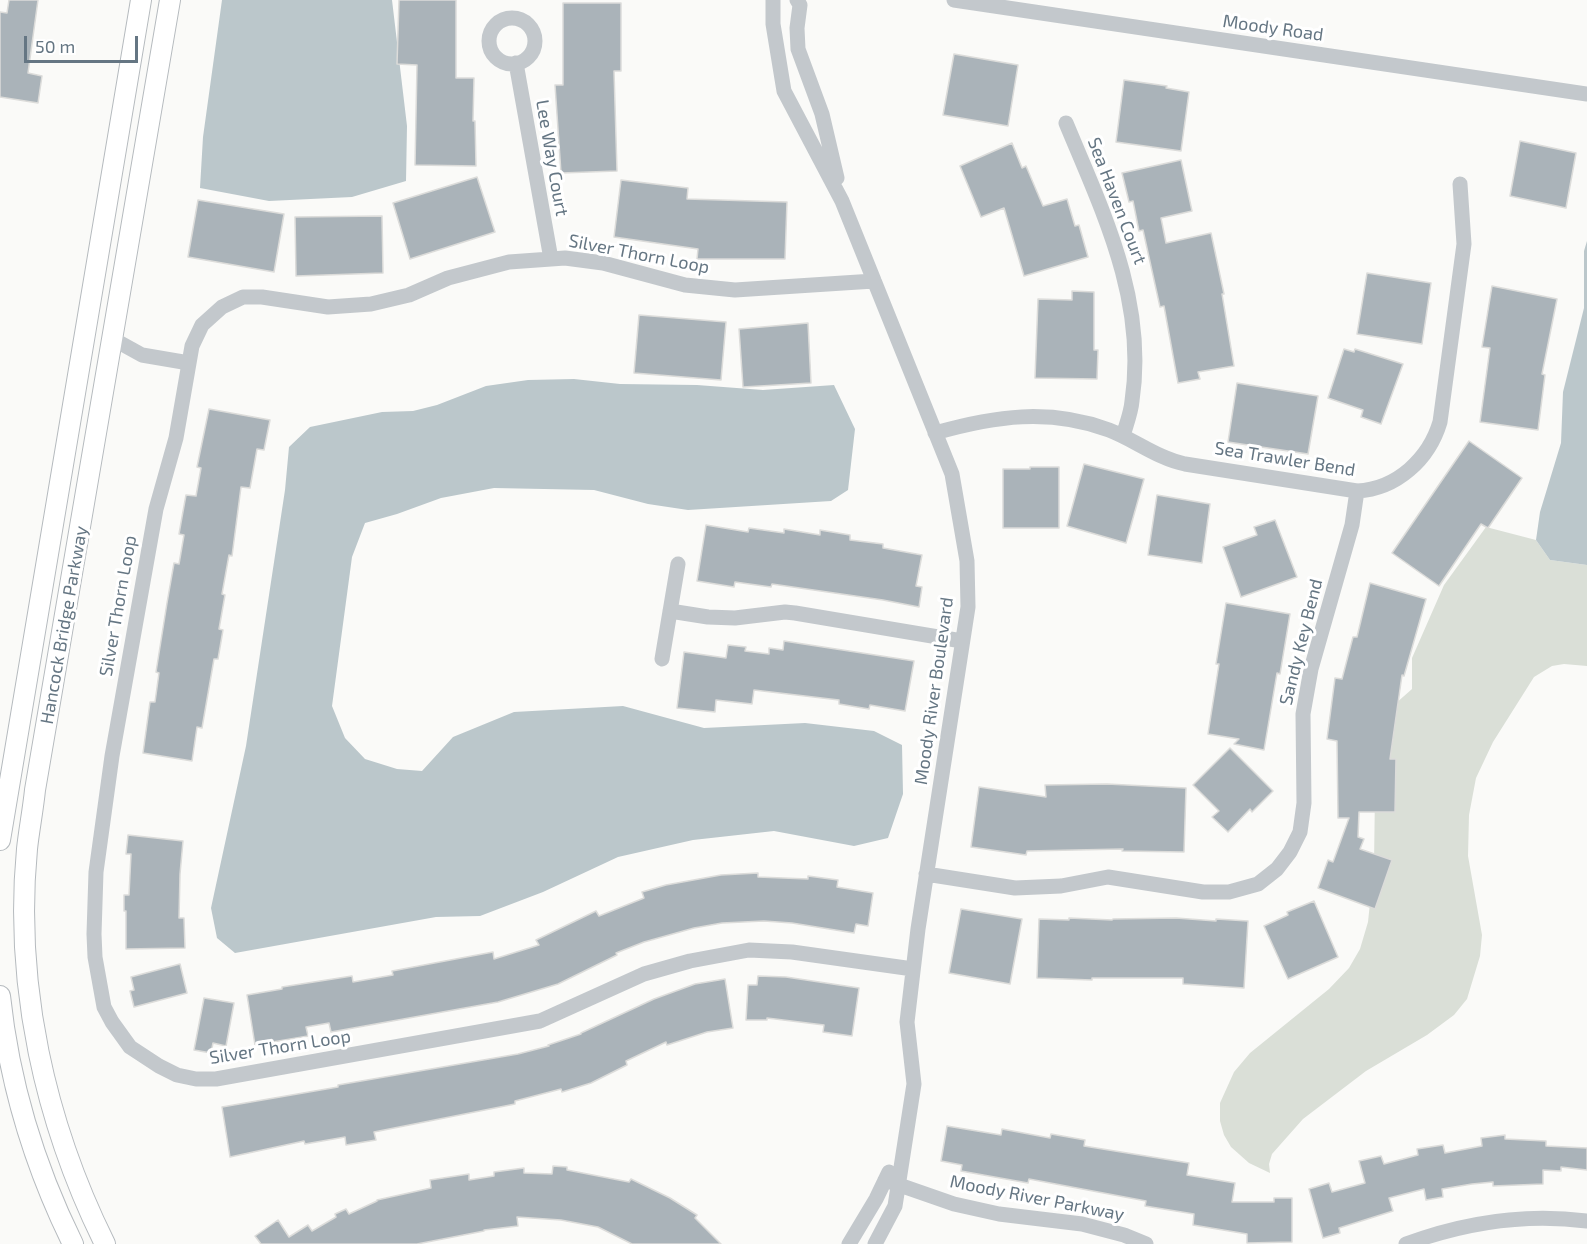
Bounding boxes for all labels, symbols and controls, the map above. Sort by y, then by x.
street label: Moody Road [1221,10,1325,46]
scale bar [27,24,141,62]
text: 50 m [35,35,75,57]
street label: Lee Way Court [531,98,573,218]
street label: Sea Haven Court [1083,135,1151,267]
street label: Silver Thorn Loop [567,230,711,278]
street label: Sea Trawler Bend [1213,437,1357,481]
street label: Hancock Bridge Parkway [36,524,92,726]
street label: Silver Thorn Loop [95,534,141,678]
street label: Sandy Key Bend [1275,577,1327,707]
street label: Moody River Boulevard [910,596,958,786]
street label: Silver Thorn Loop [208,1025,352,1069]
street label: Moody River Parkway [948,1171,1126,1225]

